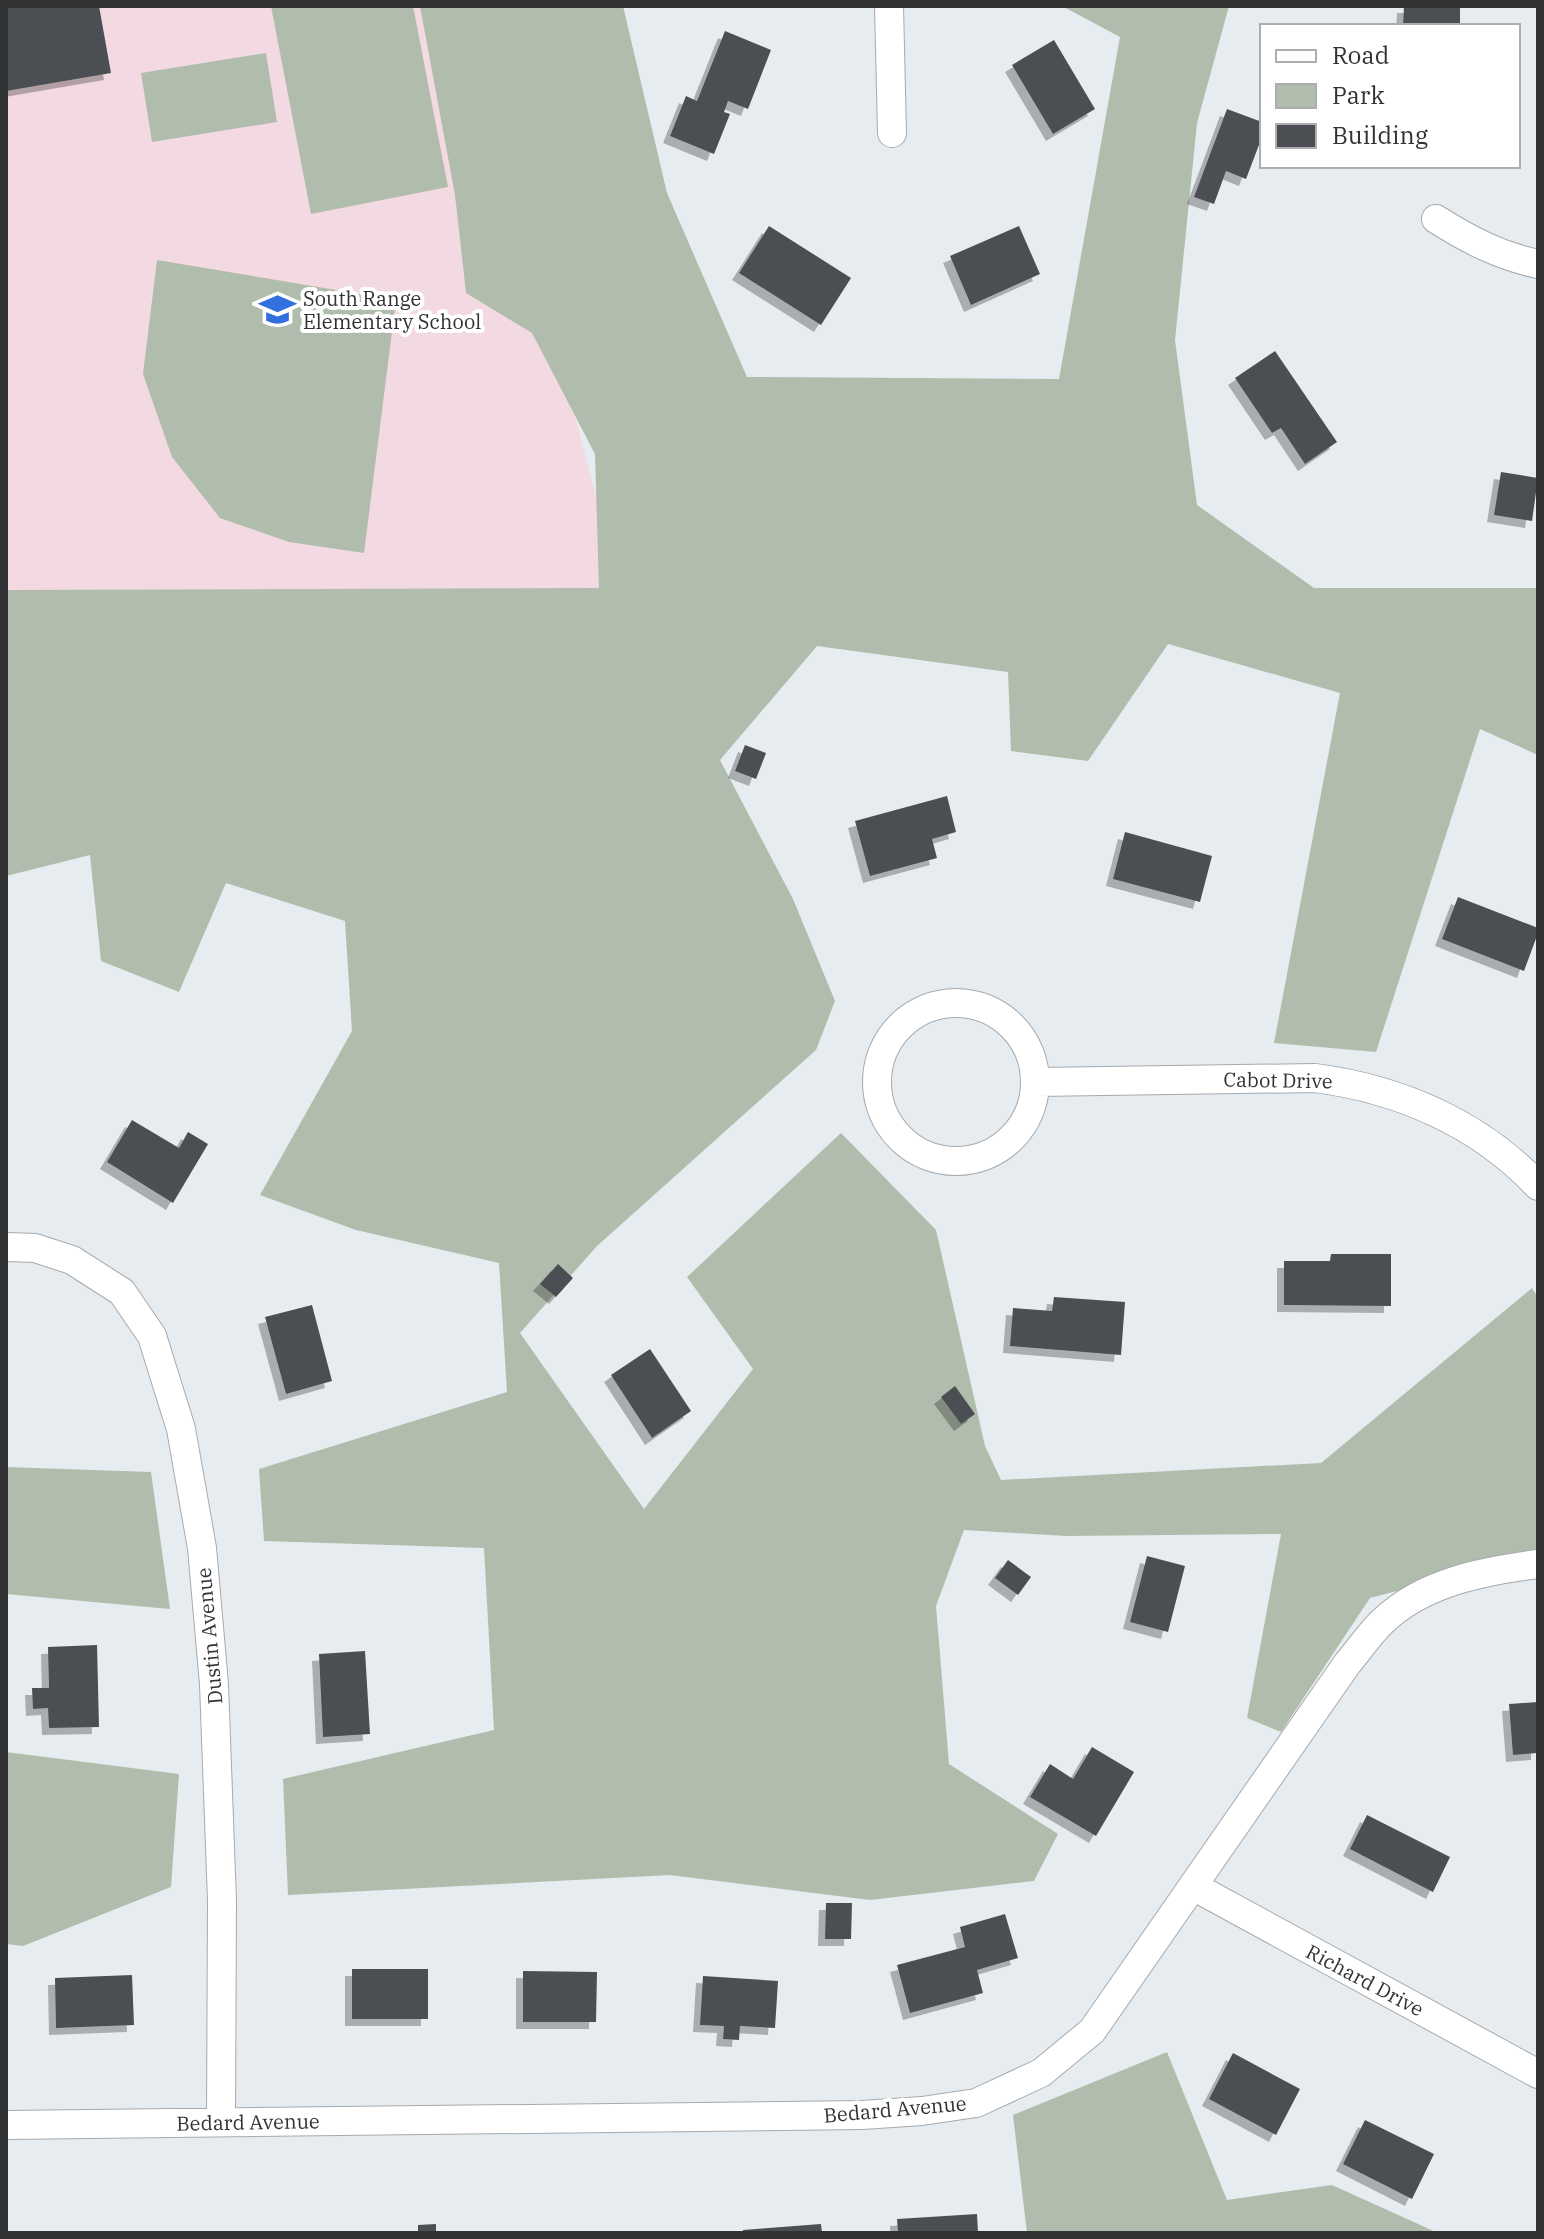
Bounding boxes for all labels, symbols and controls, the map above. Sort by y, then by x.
legend [1260,24,1520,168]
text: Road [1332,39,1389,71]
text: Park [1332,79,1384,111]
text: Building [1332,119,1428,151]
place label: South Range Elementary School [303,285,481,335]
school or university icon: South Range Elementary School [258,291,296,329]
street label: Cabot Drive [1223,1066,1333,1094]
street label: Dustin Avenue [190,1566,228,1706]
street label: Richard Drive [1301,1938,1429,2022]
street label: Bedard Avenue [822,2089,968,2129]
street label: Bedard Avenue [176,2107,320,2137]

